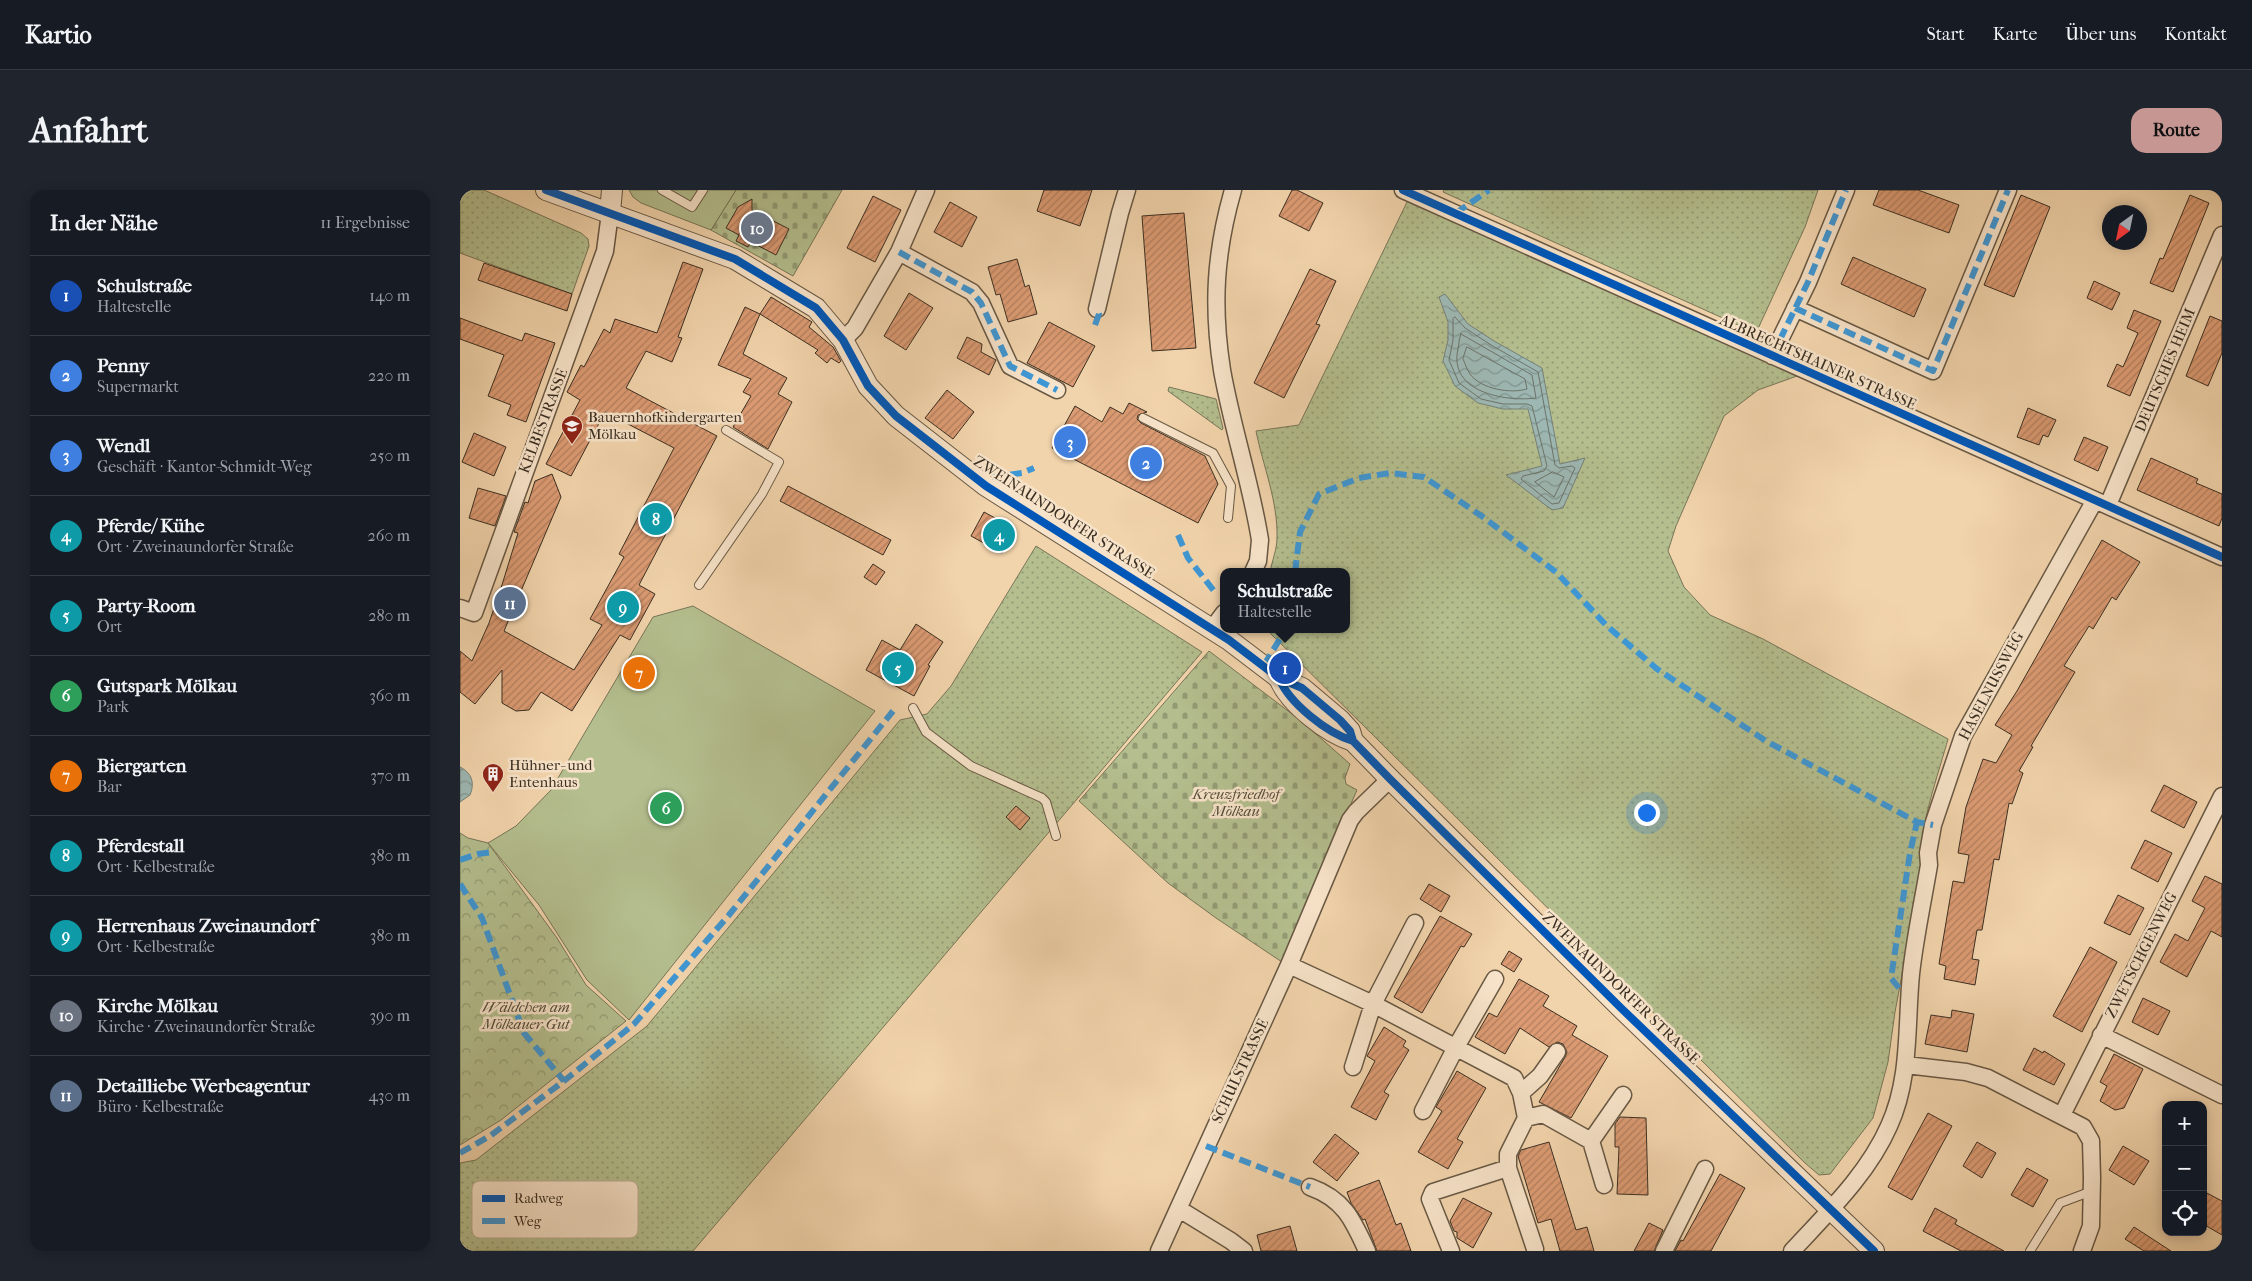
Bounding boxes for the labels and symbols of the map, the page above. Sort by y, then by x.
north arrow [2102,205,2147,250]
pin: 10 [741,209,773,247]
street label: DEUTSCHES HEIM [2131,305,2199,434]
street label: ALBRECHTSHAINER STRASSE [1716,310,1919,414]
street label: KELBESTRASSE [515,366,571,476]
place label: Bauernhofkindergarten Mölkau [588,408,742,443]
school or university icon: Bauernhofkindergarten Mölkau [560,414,584,445]
pin: 3 [1054,423,1086,461]
pin: 2 [1130,444,1162,482]
street label: ZWEINAUNDORFER STRASSE [970,452,1158,582]
pin: 8 [640,500,672,538]
pin: 4 [983,516,1015,554]
pin: 11 [494,584,526,622]
pin: 9 [607,588,639,626]
street label: HASELNUSSWEG [1955,628,2027,743]
pin: 5 [882,649,914,687]
pin: 1 [1269,649,1301,687]
pin: 7 [623,654,655,692]
place label: Hühner- und Entenhaus [509,756,593,791]
building icon: Hühner- und Entenhaus [481,762,505,793]
park label: Kreuzfriedhof Mölkau [1192,785,1283,820]
pin: 6 [650,789,682,827]
your location [1634,800,1660,826]
street label: ZWETSCHGENWEG [2101,889,2181,1021]
street label: ZWEINAUNDORFER STRASSE [1539,908,1703,1068]
park label: Wäldchen am Mölkauer Gut [481,998,571,1033]
street label: SCHULSTRASSE [1208,1016,1272,1126]
legend [472,1181,638,1238]
text: Radweg [514,1190,563,1207]
text: Weg [513,1213,542,1230]

